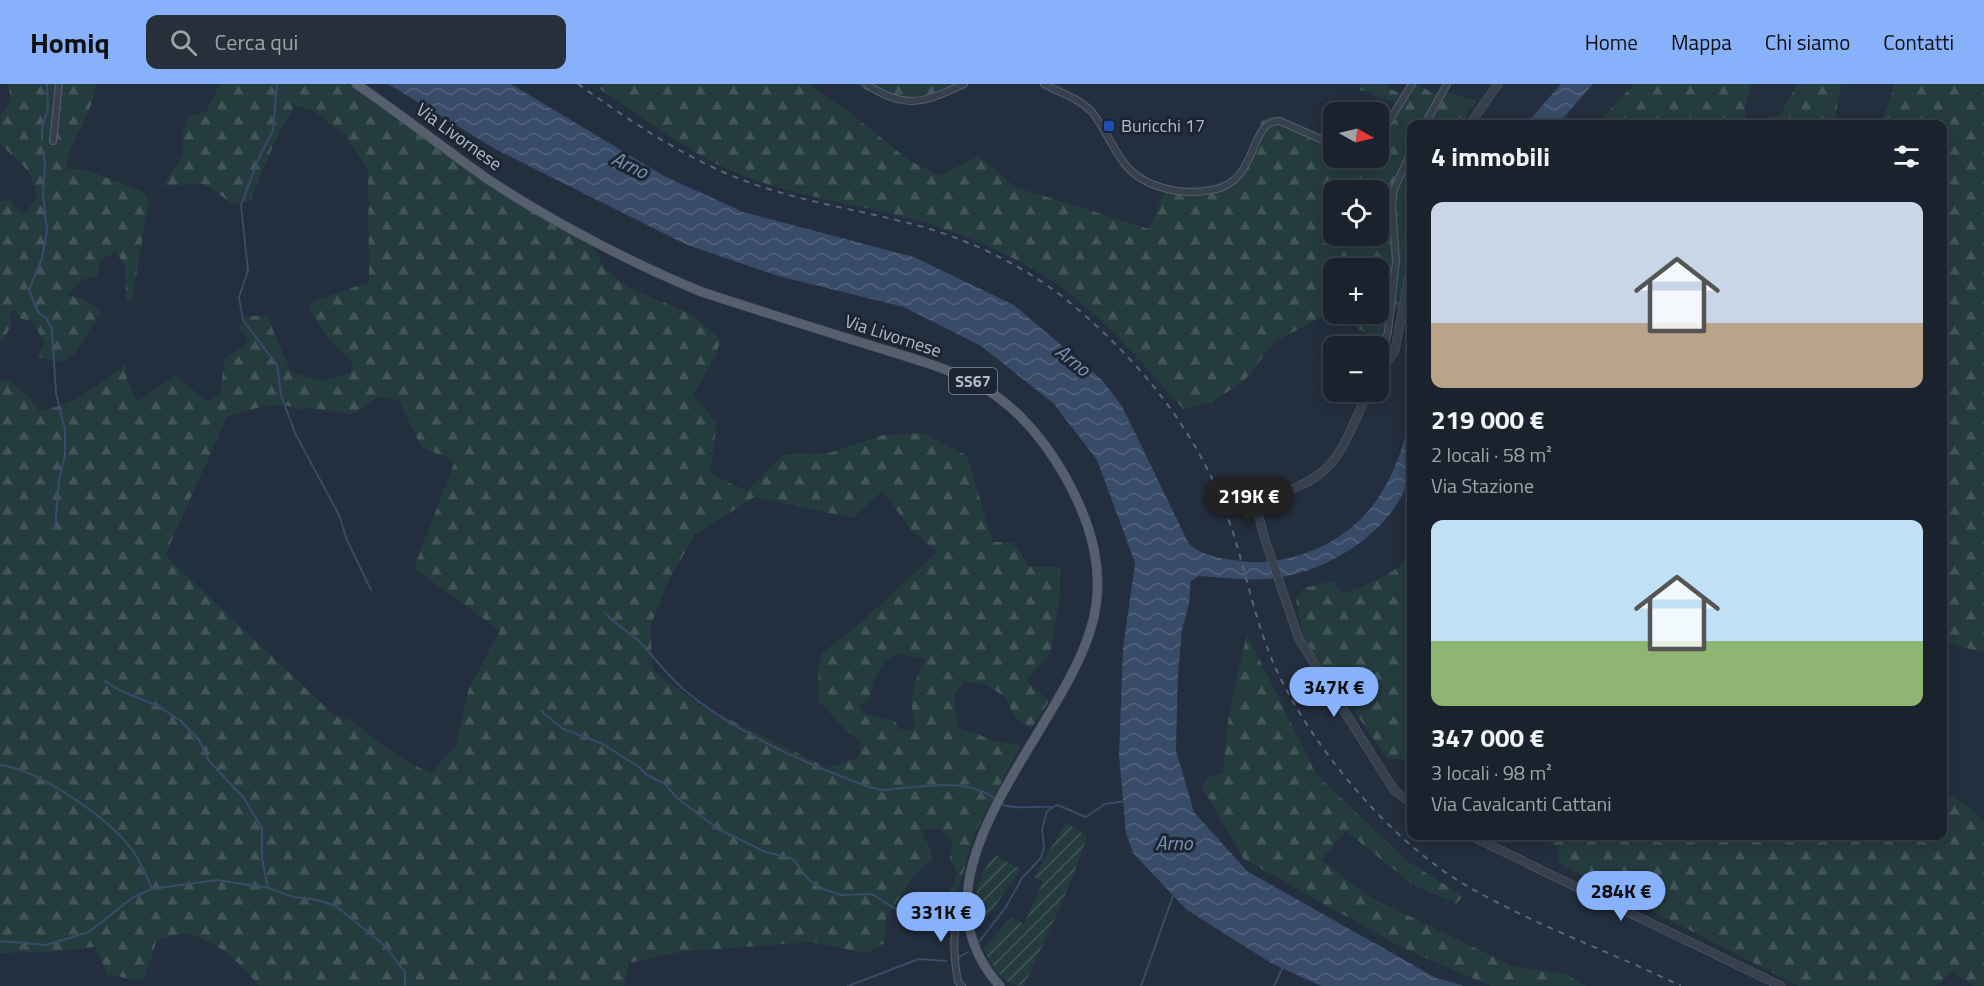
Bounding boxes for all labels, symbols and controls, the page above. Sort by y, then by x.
search box [146,15,566,69]
text: Homiq [30,21,110,64]
text: Cerca qui [215,25,298,59]
icon: search [167,26,200,59]
text: Home [1585,26,1638,58]
text: Mappa [1671,26,1732,58]
text: Chi siamo [1765,26,1850,58]
text: Contatti [1883,26,1954,58]
street label: Via Livornese [411,96,508,177]
north arrow [1323,102,1389,168]
map controls [1323,102,1389,402]
place label: Buricchi 17 [1121,112,1205,139]
marker: Buricchi 17 [1102,119,1116,133]
text: 4 immobili [1431,137,1550,176]
icon: filters [1890,140,1923,173]
water label: Arno [607,142,655,187]
button: locate [1323,180,1389,246]
icon: home [1623,241,1731,349]
button: + [1323,258,1389,324]
street label: Via Livornese [841,307,945,364]
water label: Arno [1049,336,1098,384]
button: − [1323,336,1389,402]
road number: SS67 [949,368,997,394]
text: 219 000 € [1431,400,1544,439]
text: 2 locali · 58 m² [1431,439,1552,470]
text: Via Stazione [1431,470,1534,501]
pin: 219K € [1200,476,1298,527]
text: 219K € [1218,480,1280,511]
icon: home [1623,559,1731,667]
pin: 347K € [1285,667,1383,718]
text: 347K € [1303,671,1365,702]
text: 347 000 € [1431,718,1544,757]
text: 3 locali · 98 m² [1431,757,1552,788]
text: Via Cavalcanti Cattani [1431,788,1612,819]
water label: Arno [1155,827,1194,858]
pin: 284K € [1572,871,1670,922]
text: 284K € [1590,875,1652,906]
pin: 331K € [892,892,990,943]
text: 331K € [910,896,972,927]

